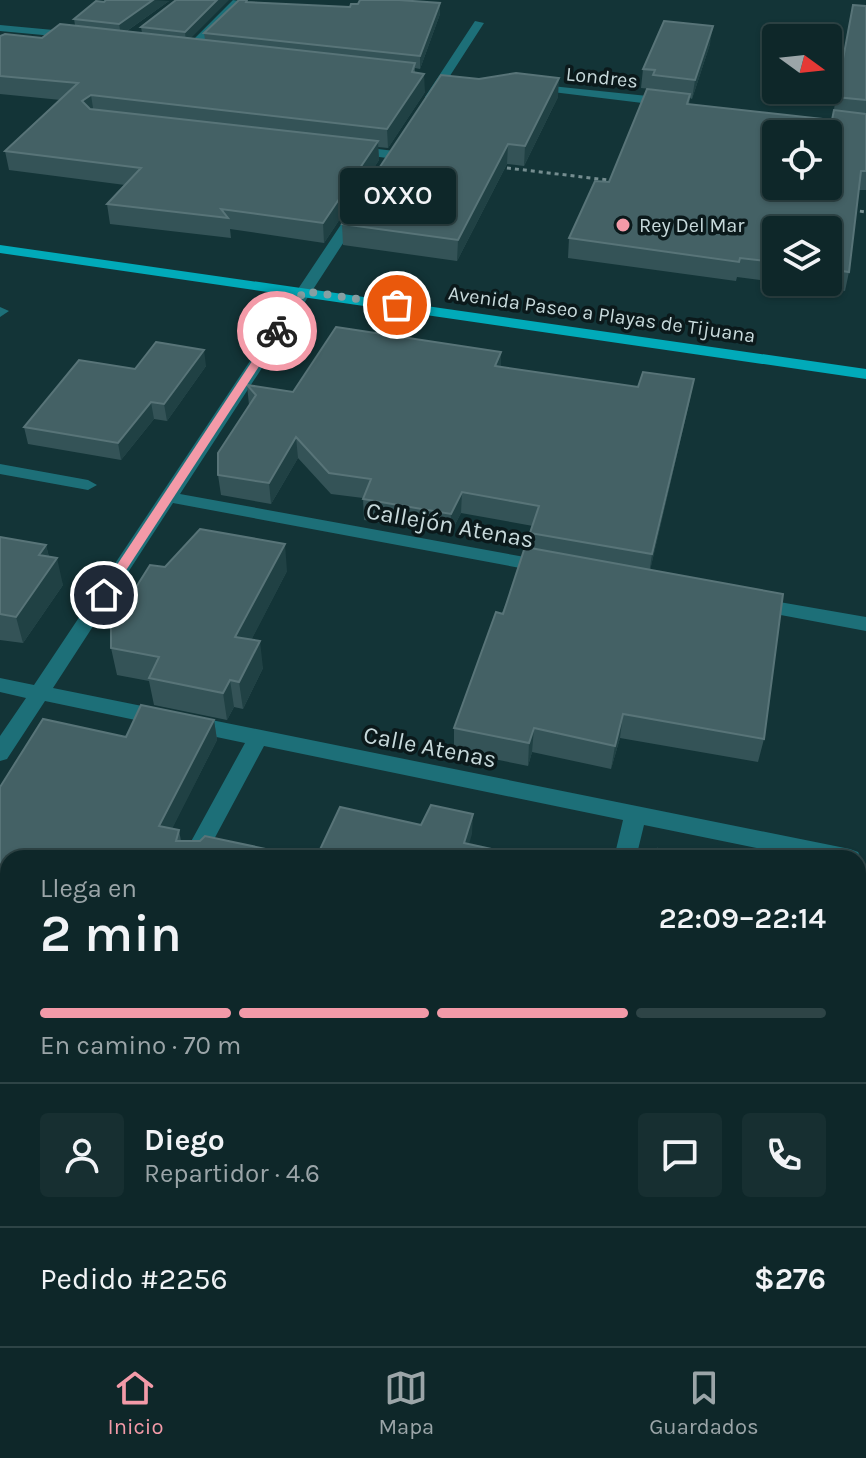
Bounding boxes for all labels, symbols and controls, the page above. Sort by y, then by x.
north arrow [762,24,842,104]
map controls [762,24,842,296]
street label: Londres [565,62,639,93]
button: locate [762,120,842,200]
callout: OXXO [339,169,455,225]
text: OXXO [364,180,432,211]
place label: Rey Del Mar [639,214,745,237]
marker: Rey Del Mar [614,216,632,234]
button: layers [762,216,842,296]
pin [363,271,431,339]
street label: Avenida Paseo a Playas de Tijuana [447,282,757,347]
icon: bag [375,283,419,327]
courier [237,291,317,371]
icon: bike [255,309,299,353]
street label: Callejón Atenas [364,496,536,554]
pin [70,561,138,629]
icon: home [82,573,126,617]
street label: Calle Atenas [361,720,499,774]
text: Llega en [40,873,137,904]
text: 22:09–22:14 [659,900,826,936]
text: 2 min [40,903,182,964]
text: En camino · 70 m [40,1030,241,1061]
button: person [40,1113,124,1197]
button: chat [638,1113,722,1197]
button: phone [742,1113,826,1197]
text: Diego [144,1122,225,1158]
text: Repartidor · 4.6 [144,1158,320,1189]
text: Pedido #2256 [40,1261,228,1297]
text: $276 [754,1261,826,1297]
tab: Inicio [108,1366,163,1440]
tab: Mapa [378,1366,434,1440]
tab: Guardados [649,1366,758,1440]

